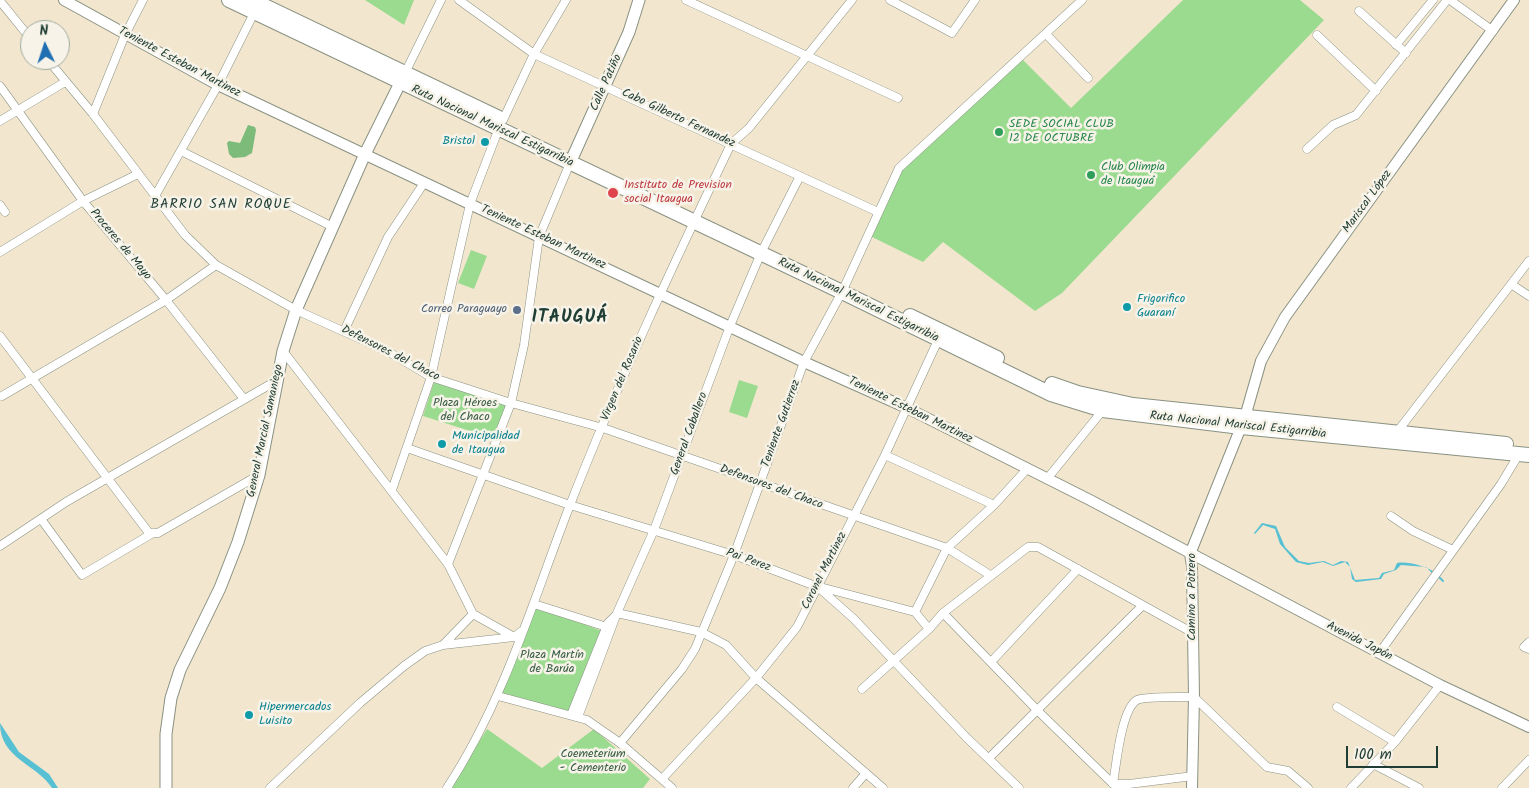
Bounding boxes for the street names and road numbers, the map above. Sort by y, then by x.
street label: Teniente Esteban Martinez [115,25,243,101]
street label: Calle Patiño [588,52,626,114]
street label: Ruta Nacional Mariscal Estigarribia [409,83,575,171]
street label: Cabo Gilberto Fernandez [619,86,737,152]
street label: Mariscal López [1340,168,1396,236]
street label: Teniente Esteban Martinez [478,203,608,273]
street label: Proceres de Mayo [86,207,154,283]
street label: Ruta Nacional Mariscal Estigarribia [775,256,941,346]
street label: Defensores del Chaco [338,323,442,385]
street label: Virgen del Rosario [599,335,647,423]
street label: General Marcial Samaniego [245,363,287,499]
street label: Teniente Esteban Martinez [845,375,975,447]
street label: Teniente Gutierrez [759,378,805,470]
street label: General Caballero [668,391,712,477]
street label: Ruta Nacional Mariscal Estigarribia [1149,410,1327,442]
street label: Defensores del Chaco [718,463,824,513]
street label: Coronel Martinez [799,530,851,612]
street label: Pai Perez [724,546,772,576]
street label: Camino a Potrero [1186,553,1200,641]
street label: Avenida Japón [1324,619,1394,665]

